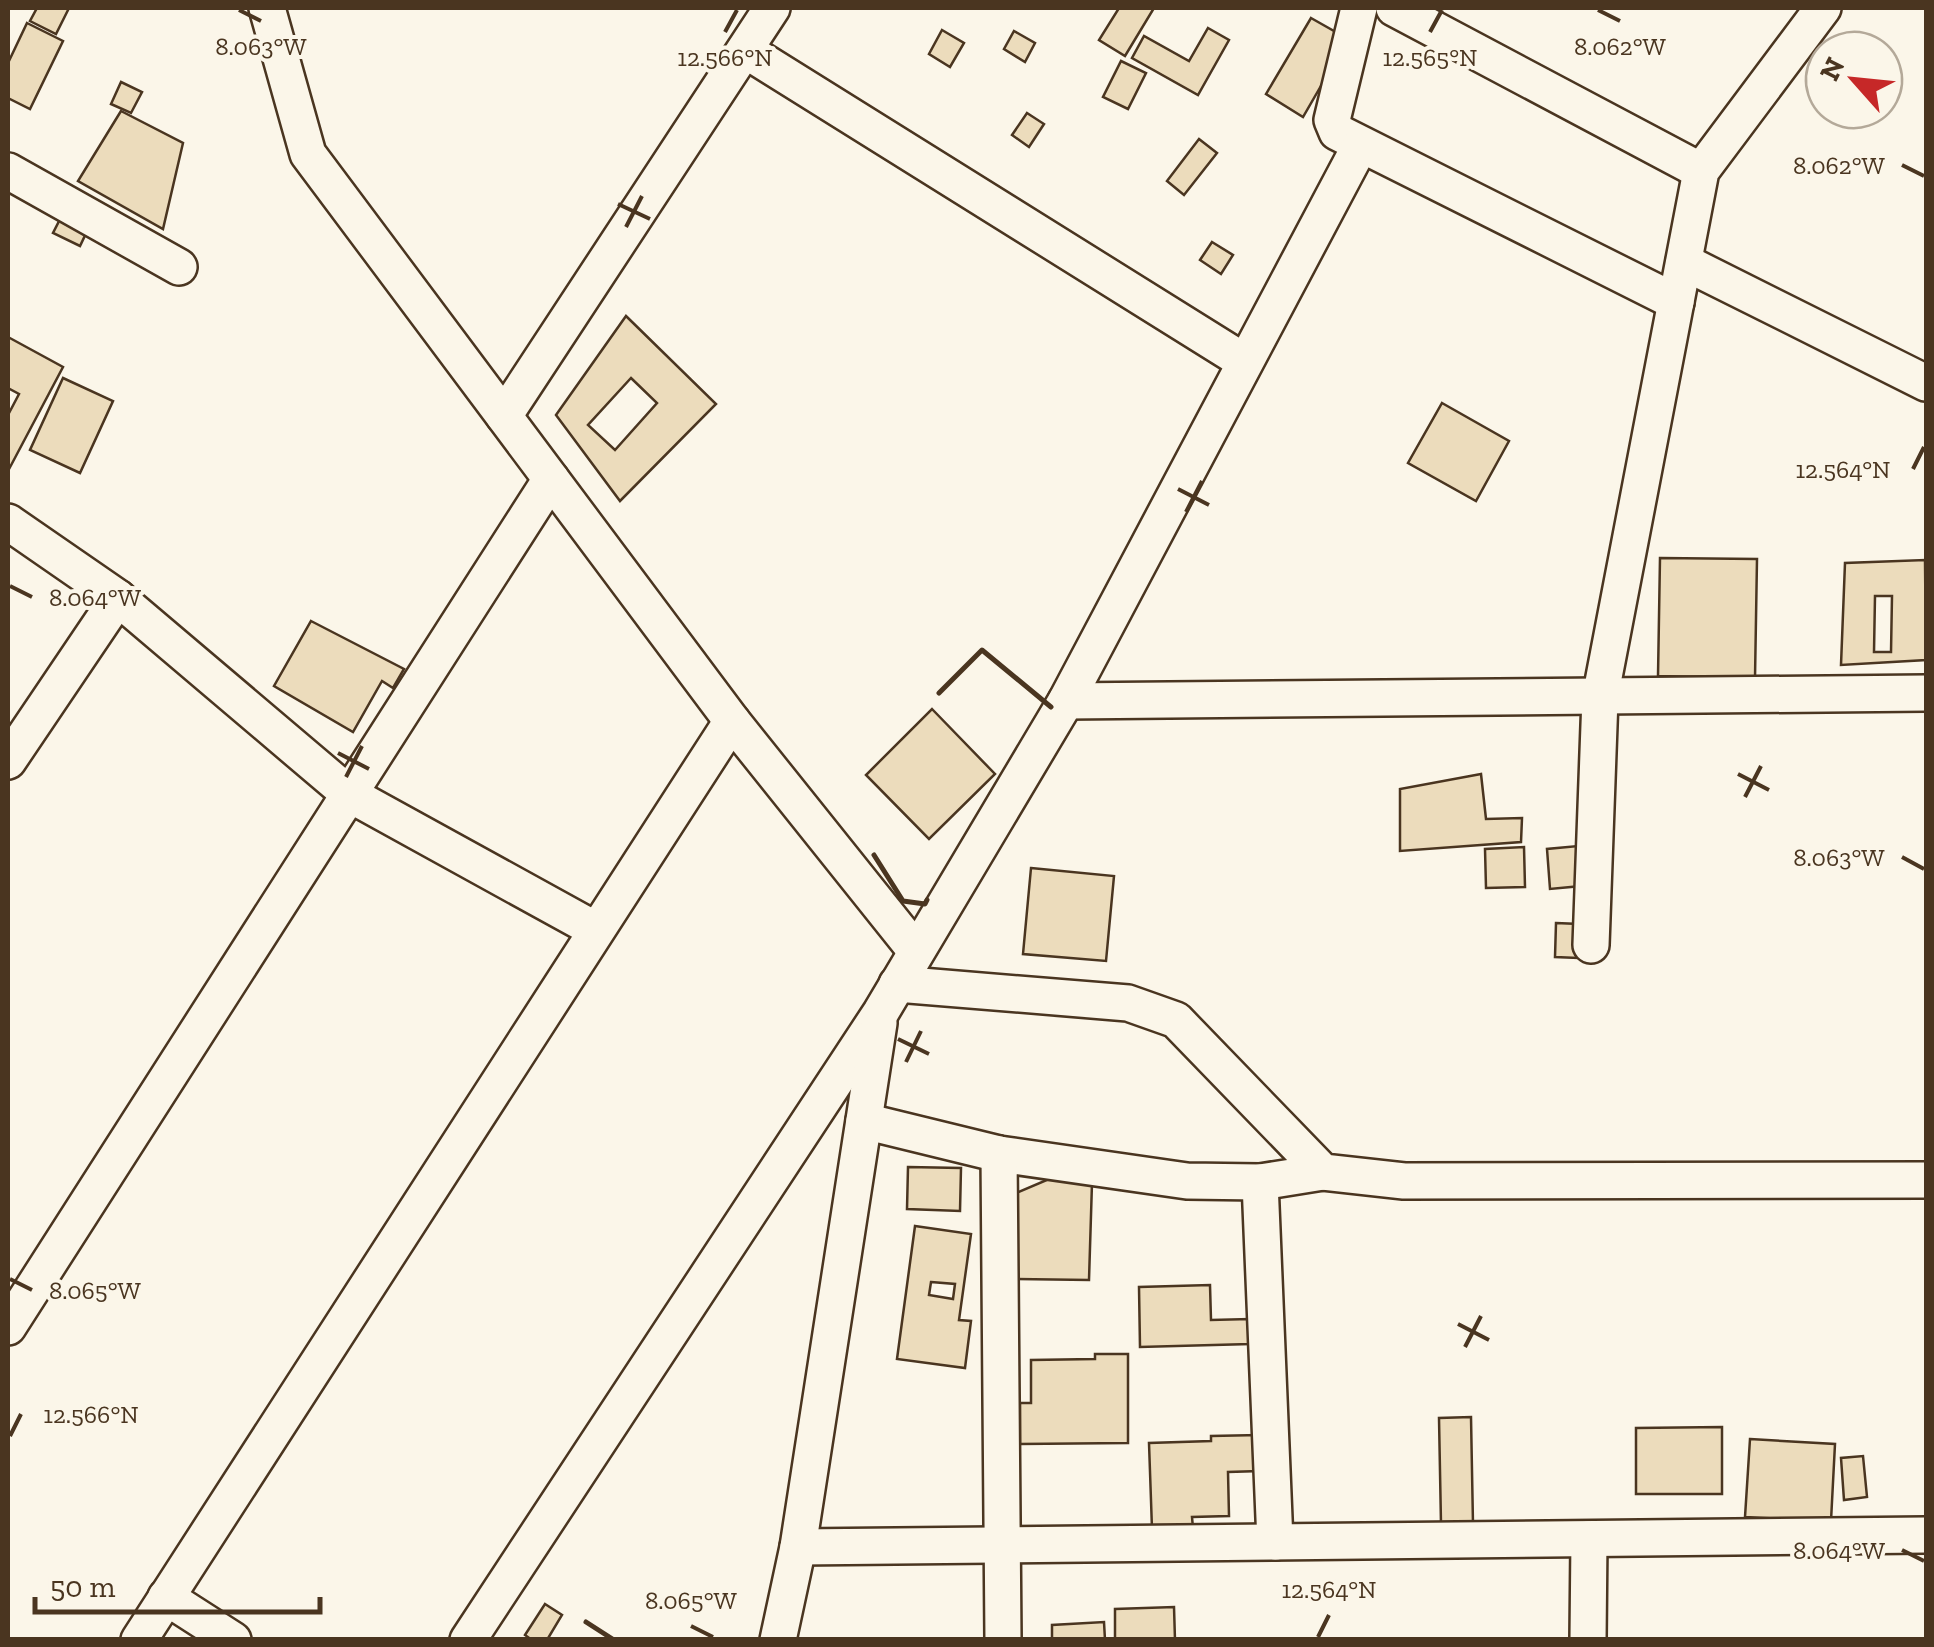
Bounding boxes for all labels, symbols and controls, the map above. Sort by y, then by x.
north arrow [1804,30,1904,130]
text: 8.063°W [215,31,307,61]
text: 8.062°W [1574,31,1667,61]
text: 12.566°N [677,42,773,72]
text: 12.565°N [1382,42,1478,72]
text: N [1813,52,1852,86]
text: 8.062°W [1793,150,1886,180]
text: 12.564°N [1795,454,1891,484]
text: 8.064°W [49,582,142,612]
text: 8.063°W [1793,842,1885,872]
text: 8.065°W [49,1275,142,1305]
text: 12.566°N [43,1399,139,1429]
text: 8.064°W [1793,1535,1886,1565]
scale bar [35,1552,320,1614]
text: 50 m [50,1569,115,1605]
text: 12.564°N [1281,1574,1377,1604]
text: 8.065°W [645,1585,738,1615]

